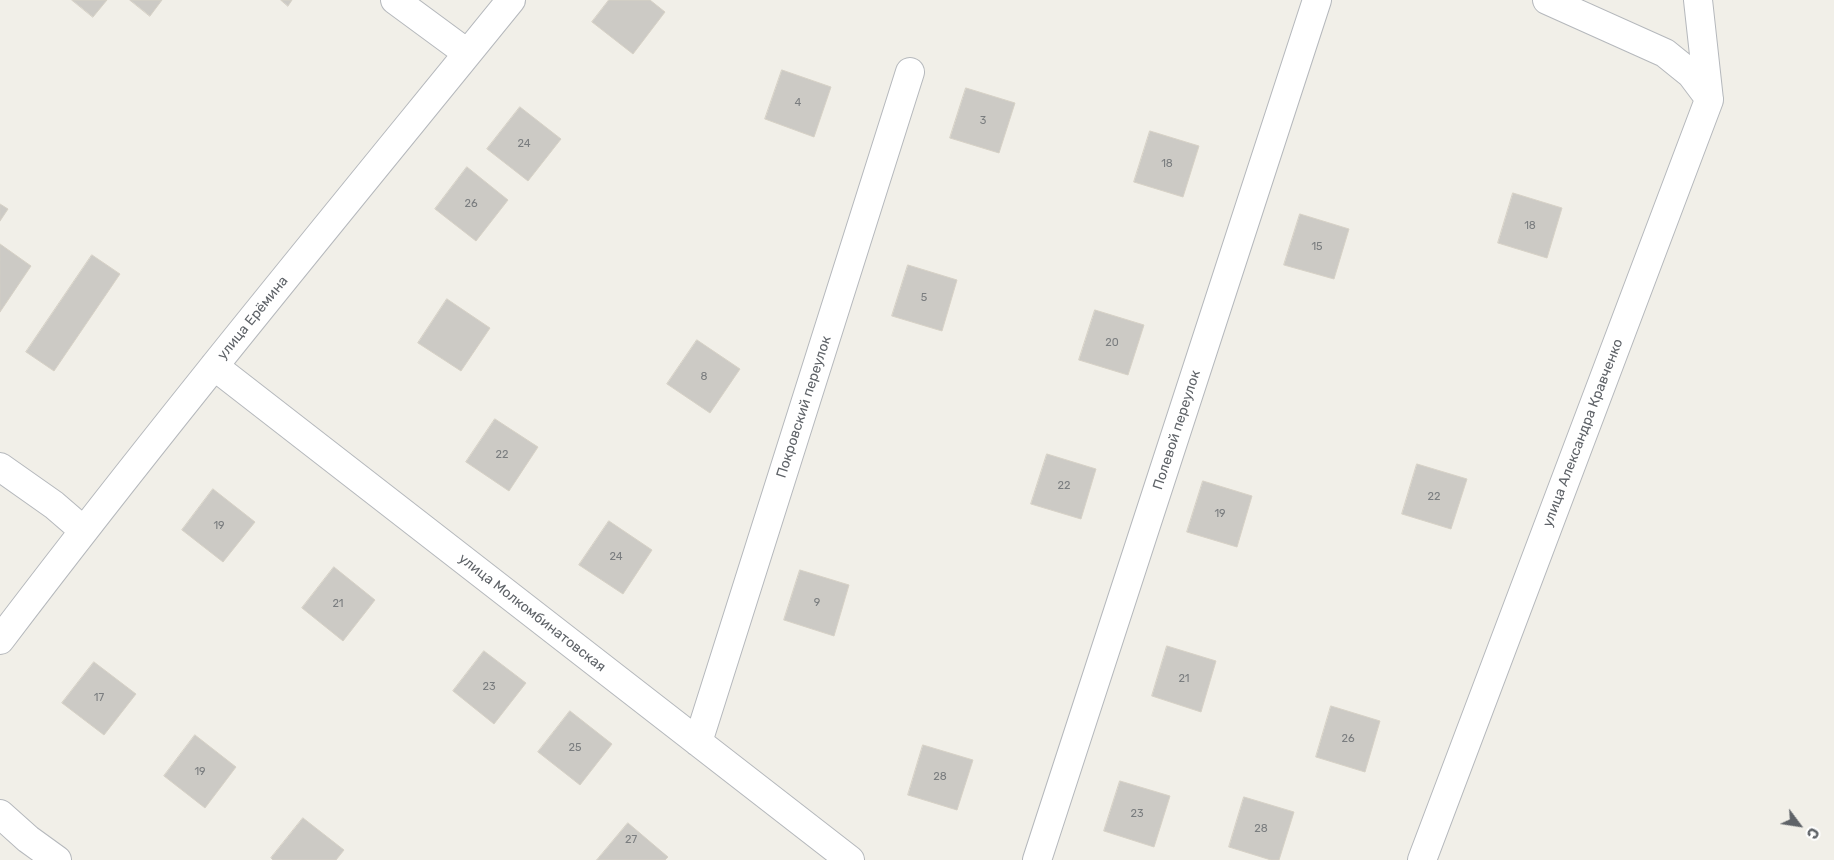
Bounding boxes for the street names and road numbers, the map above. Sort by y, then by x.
street label: улица Ерёмина [214,273,292,363]
street label: Покровский переулок [773,334,835,480]
street label: улица Александра Кравченко [1539,337,1627,529]
street label: Полевой переулок [1150,368,1204,492]
street label: улица Молкомбинатовская [455,550,609,676]

